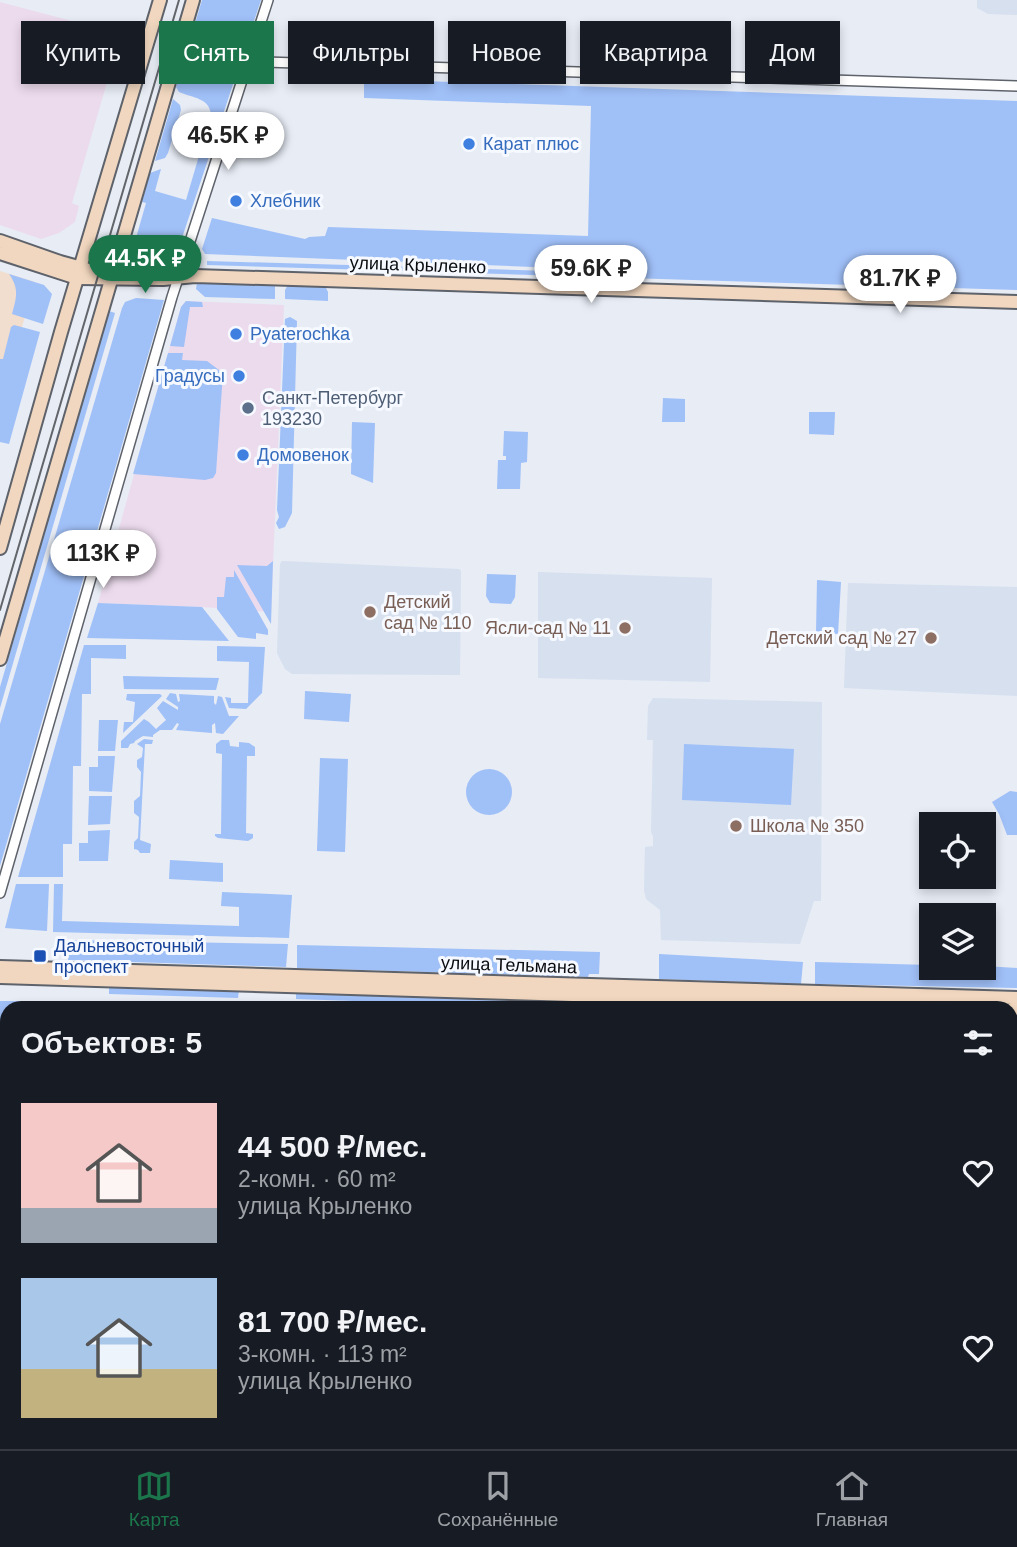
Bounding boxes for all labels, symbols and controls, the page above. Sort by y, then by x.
chip: Купить [21,21,145,84]
chip: Снять [159,21,274,84]
chip: Фильтры [288,21,434,84]
chip: Новое [448,21,566,84]
chip: Квартира [580,21,731,84]
chip: Дом [745,21,840,84]
pin: 46.5K ₽ [163,113,293,172]
text: 46.5K ₽ [187,122,269,148]
place label: Карат плюс [483,134,579,154]
marker: Карат плюс [461,136,477,152]
place label: Хлебник [250,191,321,211]
marker: Хлебник [228,193,244,209]
pin: 44.5K ₽ [80,236,210,295]
text: 44.5K ₽ [104,245,186,271]
pin: 59.6K ₽ [526,246,656,305]
street label: улица Крыленко [349,253,487,277]
text: 59.6K ₽ [550,255,632,281]
pin: 81.7K ₽ [835,256,965,315]
text: 81.7K ₽ [859,265,941,291]
place label: Pyaterochka [250,324,351,344]
marker: Pyaterochka [228,326,244,342]
place label: Градусы [155,366,225,386]
marker: Градусы [231,368,247,384]
place label: Санкт-Петербург 193230 [262,388,404,429]
marker: Санкт-Петербург 193230 [240,400,256,416]
place label: Домовенок [257,445,349,465]
marker: Домовенок [235,447,251,463]
pin: 113K ₽ [46,530,160,590]
text: 113K ₽ [66,540,140,566]
place label: Детский сад № 110 [384,592,472,633]
marker: Детский сад № 110 [362,604,378,620]
place label: Ясли-сад № 11 [485,618,611,638]
marker: Ясли-сад № 11 [617,620,633,636]
place label: Детский сад № 27 [767,628,917,648]
marker: Детский сад № 27 [923,630,939,646]
map controls [919,812,996,980]
button: locate [919,812,996,889]
place label: Школа № 350 [750,816,864,836]
marker: Школа № 350 [728,818,744,834]
button: layers [919,903,996,980]
place label: Дальневосточный проспект [54,936,204,977]
marker: Дальневосточный проспект [32,948,48,964]
street label: улица Тельмана [441,953,578,977]
icon: filters [959,1024,997,1062]
text: Объектов: 5 [21,1026,202,1059]
text: 44 500 ₽/мес. [238,1130,427,1163]
icon: home [77,1131,161,1215]
icon: heart [959,1154,997,1192]
text: 2-комн. · 60 m² [238,1166,396,1192]
text: улица Крыленко [238,1193,412,1219]
text: 81 700 ₽/мес. [238,1305,427,1338]
icon: home [77,1306,161,1390]
icon: heart [959,1329,997,1367]
text: 3-комн. · 113 m² [238,1341,407,1367]
text: улица Крыленко [238,1368,412,1394]
tab: Карта [129,1467,180,1531]
tab: Сохранённые [437,1467,558,1531]
tab: Главная [816,1467,888,1531]

